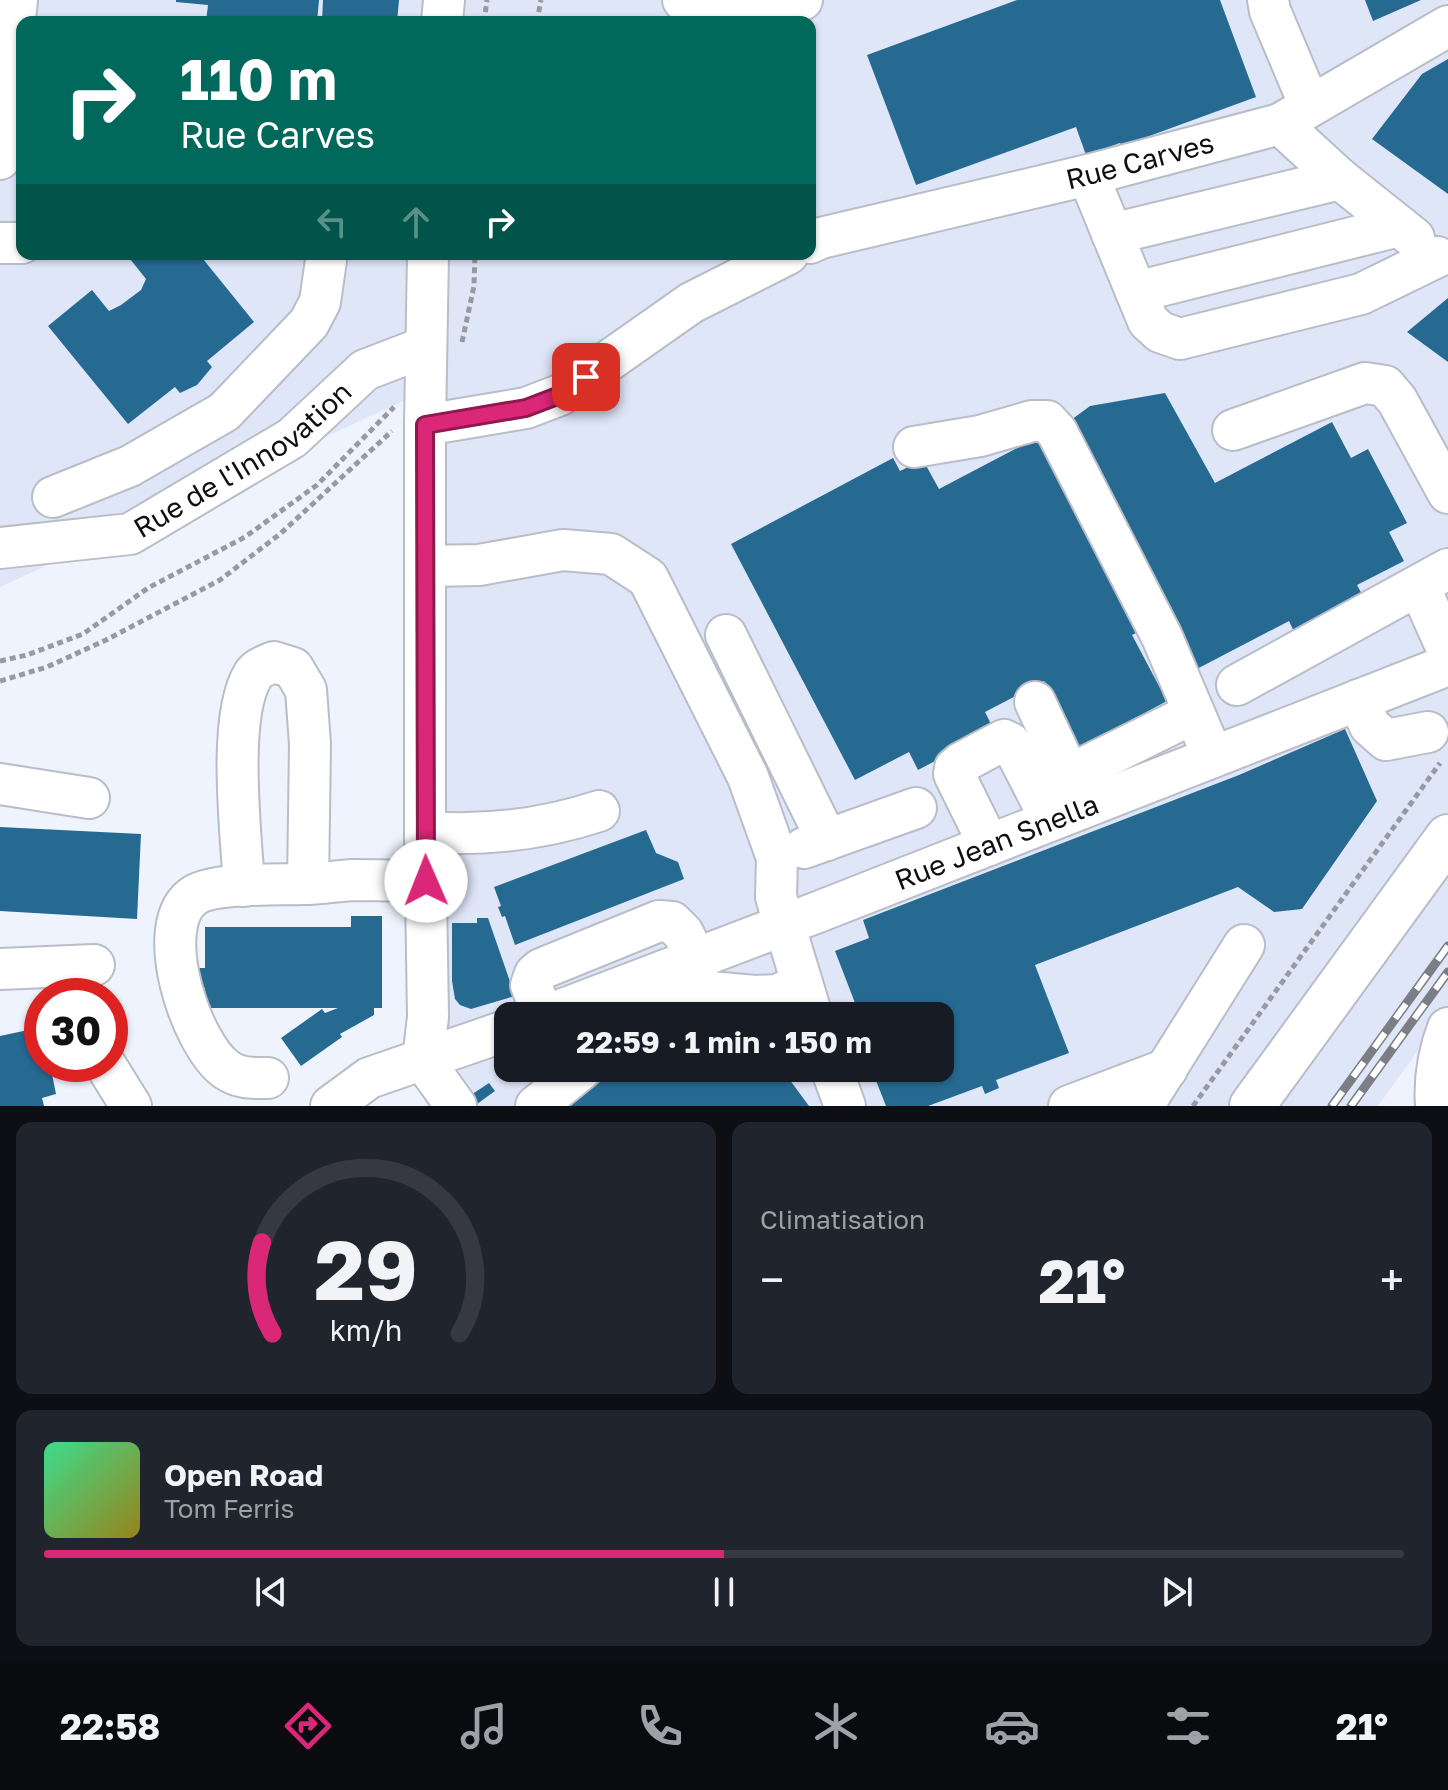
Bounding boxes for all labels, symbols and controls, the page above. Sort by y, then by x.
text: 110 m [180,45,337,112]
icon: right [48,48,152,152]
text: Rue Carves [180,113,375,156]
street label: Rue Carves [1062,125,1217,196]
icon: left [310,200,354,244]
icon: ahead [394,200,438,244]
icon: right [478,200,522,244]
pin [552,343,620,411]
icon: arrive [564,355,608,399]
street label: Rue de l'Innovation [128,375,358,544]
street label: Rue Jean Snella [890,787,1103,896]
position arrow [384,839,468,923]
speed limit sign: 30 [24,978,128,1082]
text: 22:59 · 1 min · 150 m [576,1024,872,1060]
text: Climatisation [760,1204,925,1235]
text: 29 [314,1218,418,1318]
text: 21° [1039,1244,1125,1316]
text: − [760,1253,784,1306]
text: + [1380,1253,1404,1306]
text: km/h [330,1313,402,1347]
text: Open Road [164,1457,323,1493]
text: Tom Ferris [164,1493,294,1524]
icon: previous [249,1570,293,1614]
icon: pause [702,1570,746,1614]
icon: next [1155,1570,1199,1614]
icon: directions [280,1698,336,1754]
icon: music [456,1698,512,1754]
icon: phone [632,1698,688,1754]
icon: climate [808,1698,864,1754]
icon: car [984,1698,1040,1754]
icon: filters [1160,1698,1216,1754]
text: 22:58 [60,1705,160,1748]
text: 21° [1336,1705,1388,1748]

